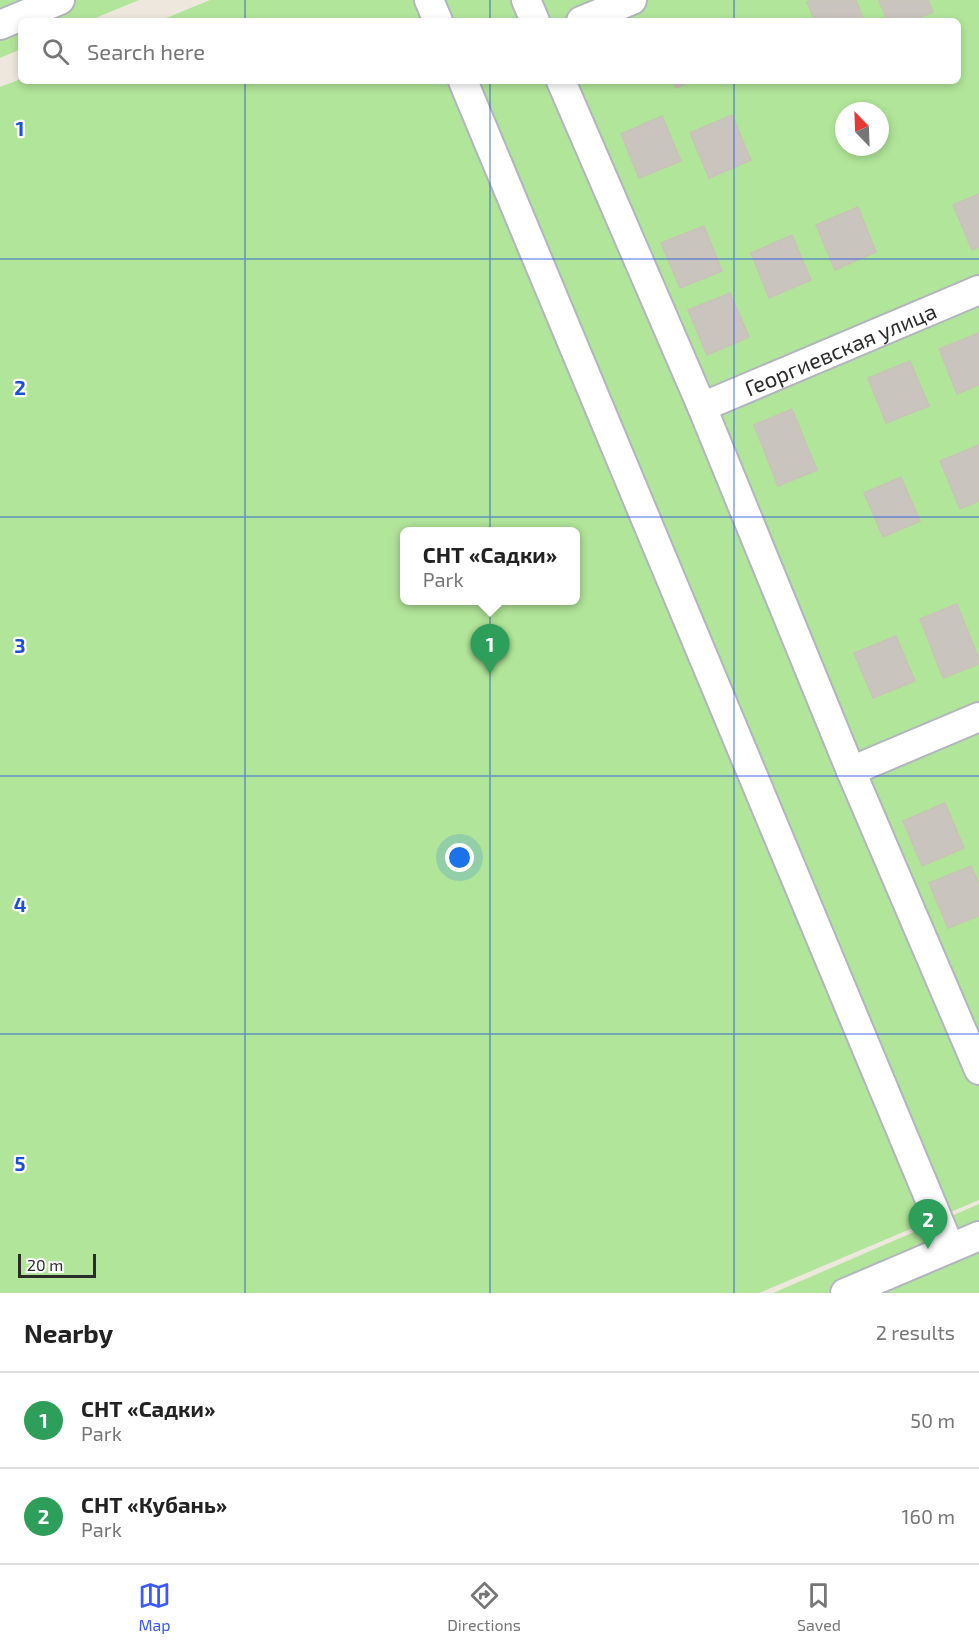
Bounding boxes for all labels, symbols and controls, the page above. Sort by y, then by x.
search box [18,18,961,84]
icon: search [39,35,72,68]
text: Search here [87,38,205,64]
north arrow [835,102,889,156]
text: 1 [16,116,24,140]
street label: Георгиевская улица [740,297,940,401]
text: 2 [14,375,26,399]
popup [400,527,580,605]
text: СНТ «Садки» [423,541,557,567]
text: Park [423,567,464,591]
pin: 1 [470,624,510,674]
text: 3 [14,633,26,657]
your location [445,843,474,872]
text: 4 [14,892,27,916]
text: 5 [14,1151,26,1175]
pin: 2 [908,1200,948,1249]
scale bar [18,1251,96,1278]
text: 20 m [27,1255,63,1274]
text: Nearby [24,1317,113,1348]
text: 2 results [876,1320,955,1344]
text: СНТ «Садки» [81,1395,215,1421]
text: 1 [39,1408,48,1432]
text: 50 m [910,1408,955,1432]
text: Park [81,1421,122,1445]
text: СНТ «Кубань» [81,1491,227,1517]
text: 2 [38,1504,49,1528]
text: 160 m [902,1504,955,1528]
text: Park [81,1517,122,1541]
tab: Map [138,1579,171,1634]
tab: Directions [447,1579,521,1634]
tab: Saved [797,1579,841,1634]

